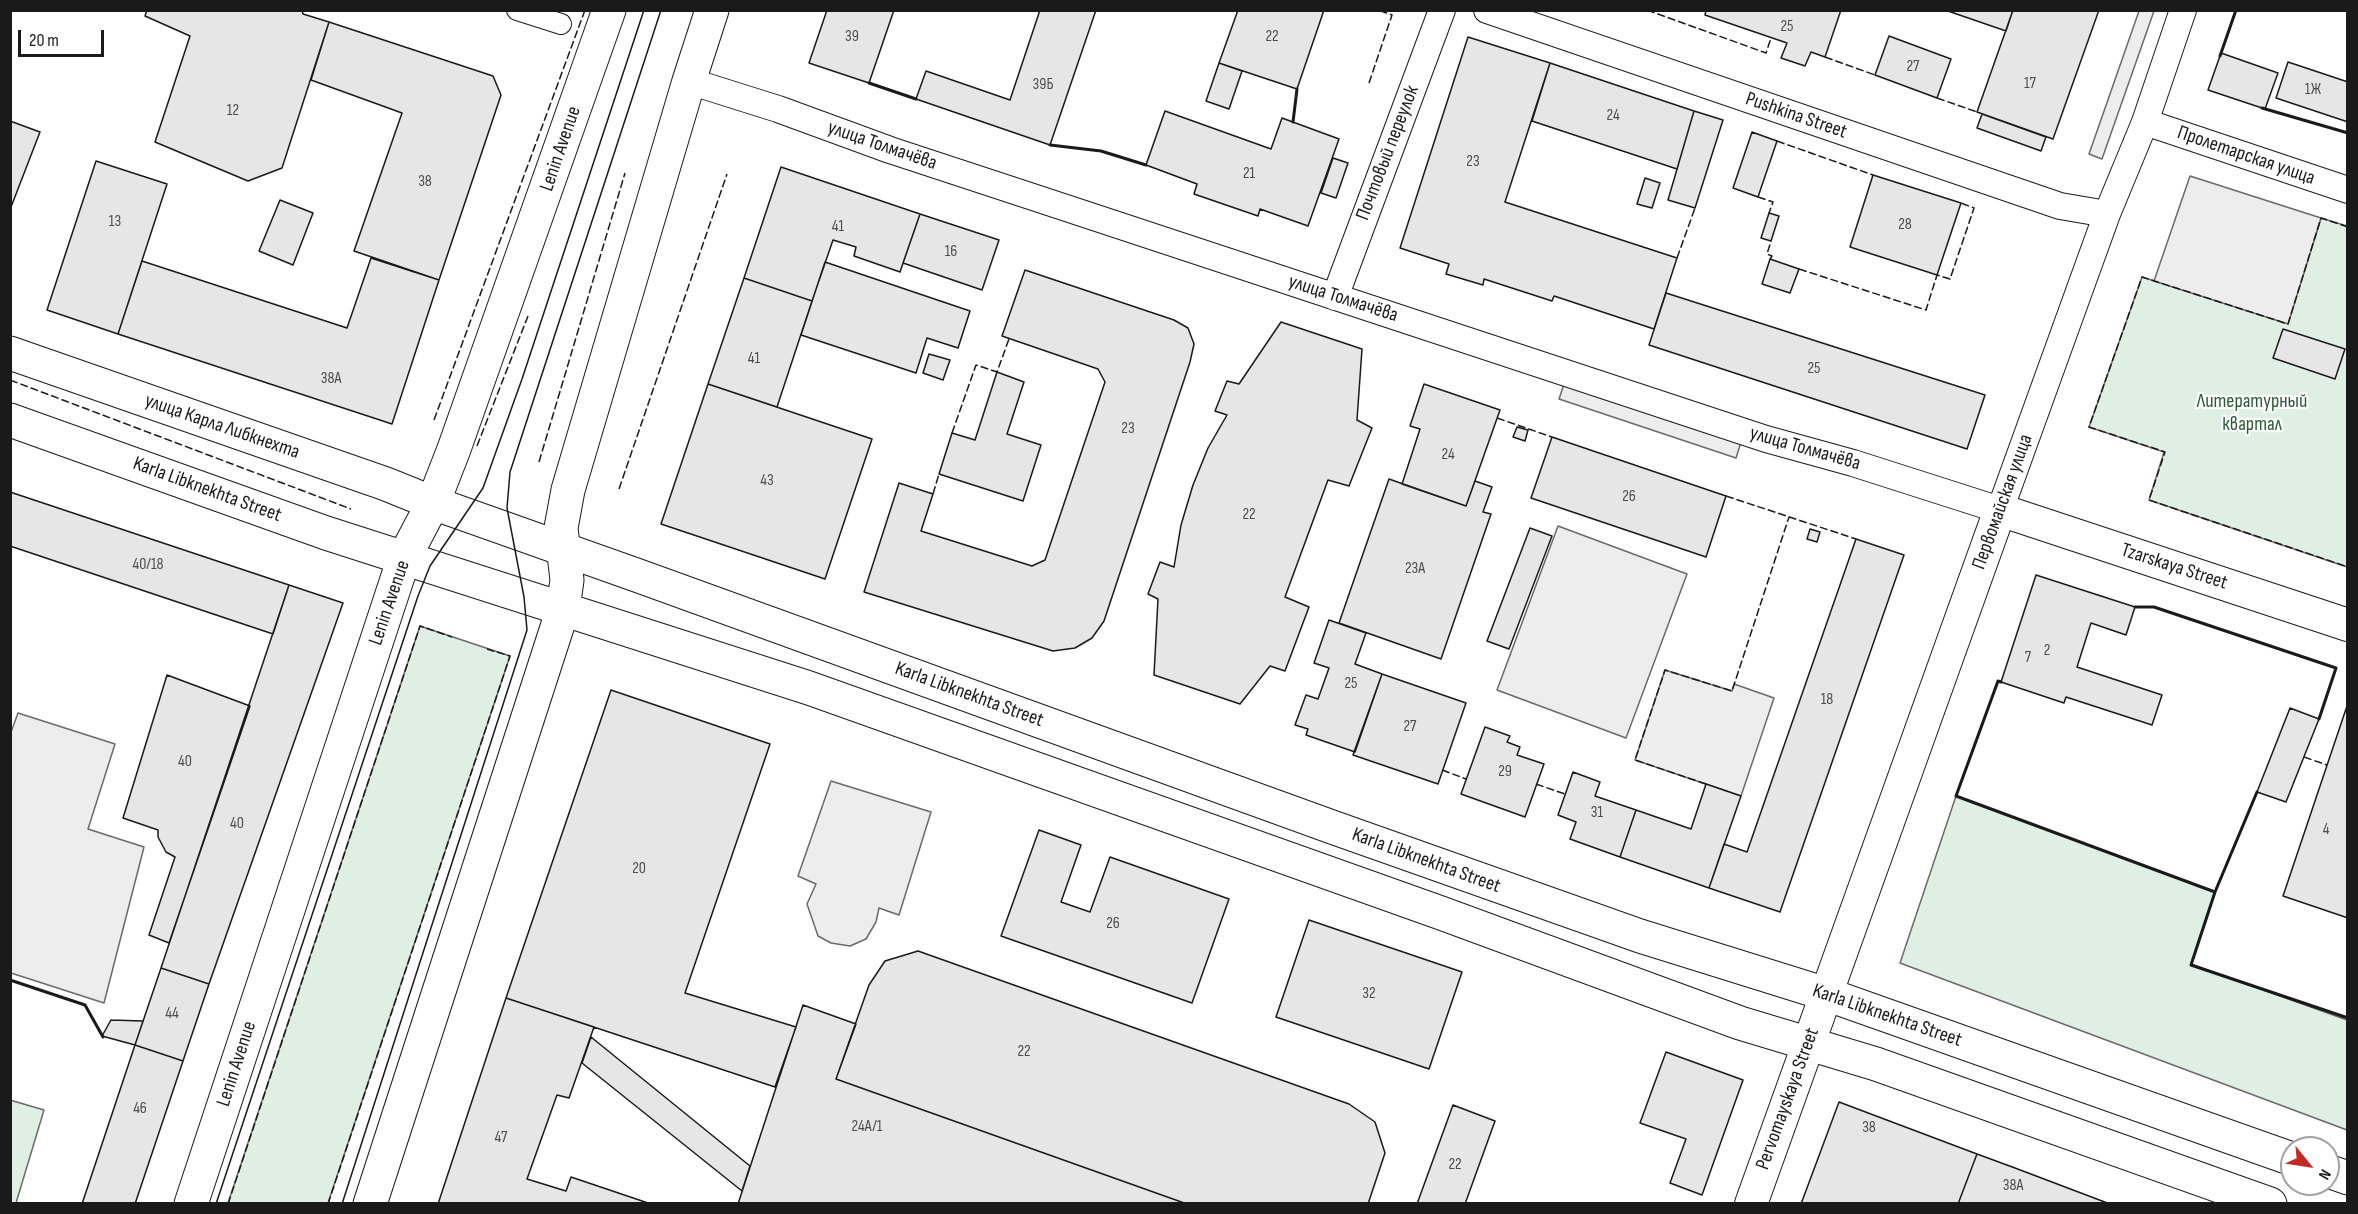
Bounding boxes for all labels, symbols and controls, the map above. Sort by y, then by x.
house number: 25 [1780,17,1794,37]
scale bar [21,18,106,56]
house number: 39 [845,27,859,47]
house number: 22 [1265,27,1279,47]
text: 20 m [29,30,59,51]
house number: 27 [1906,57,1920,77]
house number: 17 [2024,74,2036,94]
house number: 39Б [1033,75,1053,95]
house number: 1Ж [2305,80,2321,100]
street label: Почтовый переулок [1351,82,1425,224]
street label: Pushkina Street [1742,87,1850,145]
house number: 12 [227,101,239,121]
street label: Lenin Avenue [535,103,587,195]
house number: 24 [1606,106,1620,126]
street label: улица Толмачёва [824,116,940,176]
street label: Пролетарская улица [2174,121,2318,191]
house number: 23 [1466,152,1480,172]
house number: 21 [1243,164,1255,184]
house number: 38 [418,172,432,192]
house number: 13 [109,212,121,232]
house number: 28 [1898,215,1912,235]
house number: 41 [832,217,844,237]
house number: 16 [945,242,957,262]
street label: улица Толмачёва [1285,270,1401,328]
house number: 41 [748,349,760,369]
house number: 25 [1807,359,1821,379]
house number: 38А [321,369,341,389]
street label: улица Карла Либкнехта [141,389,303,465]
park label: Литературный квартал [2197,390,2307,437]
house number: 23 [1121,419,1135,439]
street label: улица Толмачёва [1747,422,1863,476]
street label: Первомайская улица [1967,431,2039,573]
house number: 24 [1441,445,1455,465]
street label: Karla Libknekhta Street [130,452,284,528]
house number: 43 [760,471,774,491]
house number: 26 [1622,487,1636,507]
house number: 22 [1242,505,1256,525]
street label: Tzarskaya Street [2118,539,2230,595]
house number: 40/18 [132,555,164,575]
street label: Lenin Avenue [364,557,416,649]
house number: 23А [1405,559,1425,579]
house number: 2 [2044,641,2050,661]
house number: 7 [2025,648,2031,668]
street label: Karla Libknekhta Street [892,657,1046,733]
house number: 25 [1344,674,1358,694]
house number: 18 [1821,690,1833,710]
house number: 27 [1403,717,1417,737]
house number: 40 [178,752,192,772]
house number: 29 [1498,762,1512,782]
house number: 31 [1591,803,1603,823]
house number: 40 [230,814,244,834]
house number: 4 [2323,820,2329,840]
street label: Karla Libknekhta Street [1349,823,1503,899]
house number: 20 [632,859,646,879]
house number: 26 [1106,914,1120,934]
street label: Karla Libknekhta Street [1809,979,1965,1053]
house number: 32 [1362,984,1376,1004]
house number: 44 [165,1004,179,1024]
street label: Lenin Avenue [212,1018,262,1110]
street label: Pervomayskaya Street [1751,1025,1825,1173]
house number: 22 [1017,1042,1031,1062]
house number: 46 [133,1099,147,1119]
house number: 24А/1 [852,1117,882,1137]
house number: 38 [1862,1118,1876,1138]
house number: 47 [495,1128,507,1148]
north arrow [2280,1136,2340,1196]
house number: 22 [1448,1155,1462,1175]
text: N [2314,1166,2335,1183]
house number: 38А [2003,1176,2023,1196]

